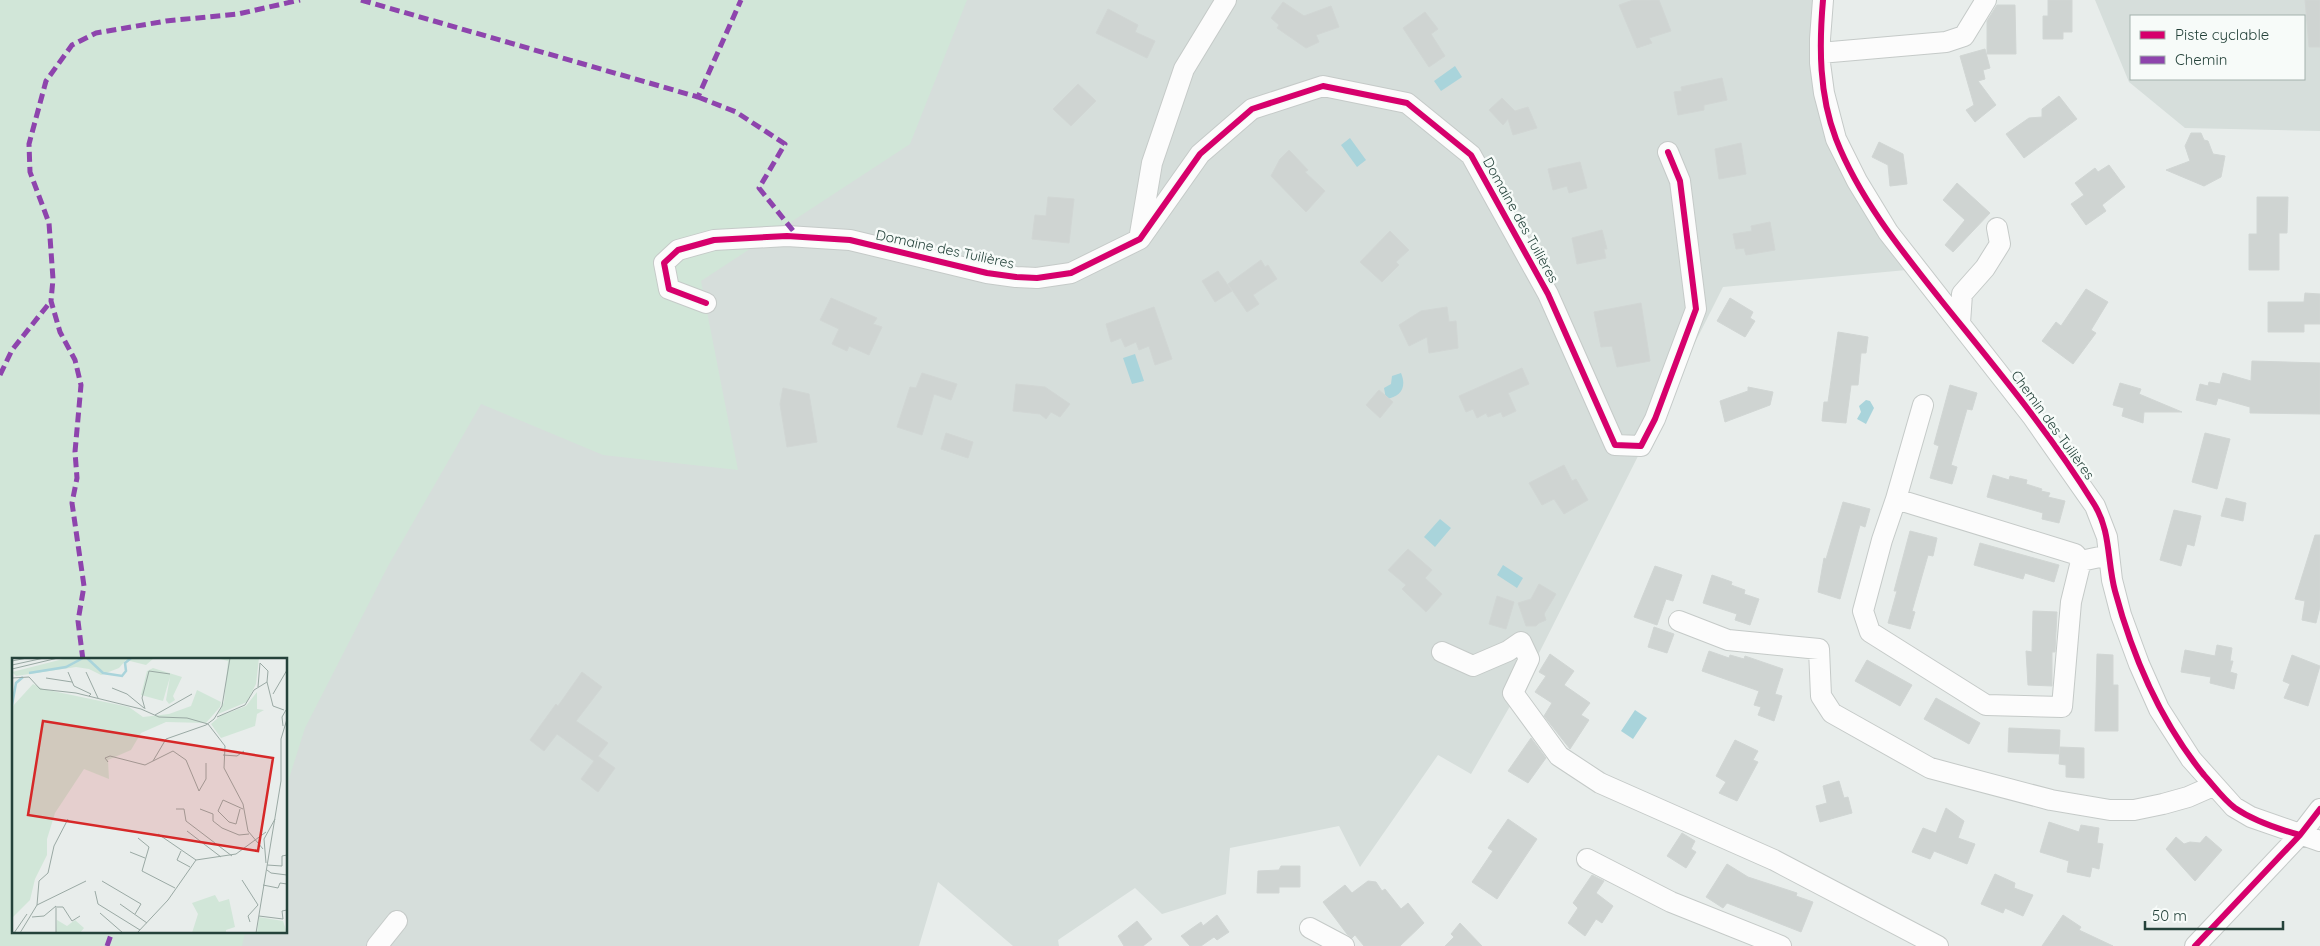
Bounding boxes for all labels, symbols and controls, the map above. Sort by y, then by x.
legend [2130,15,2305,80]
text: Piste cyclable [2175,25,2269,44]
text: Chemin [2175,50,2227,69]
street label: Domaine des Tuilières [1479,154,1563,286]
street label: Domaine des Tuilières [874,226,1016,272]
street label: Chemin des Tuilières [2007,367,2099,483]
inset map [12,658,288,934]
scale bar [2145,898,2282,930]
text: 50 m [2152,906,2187,925]

